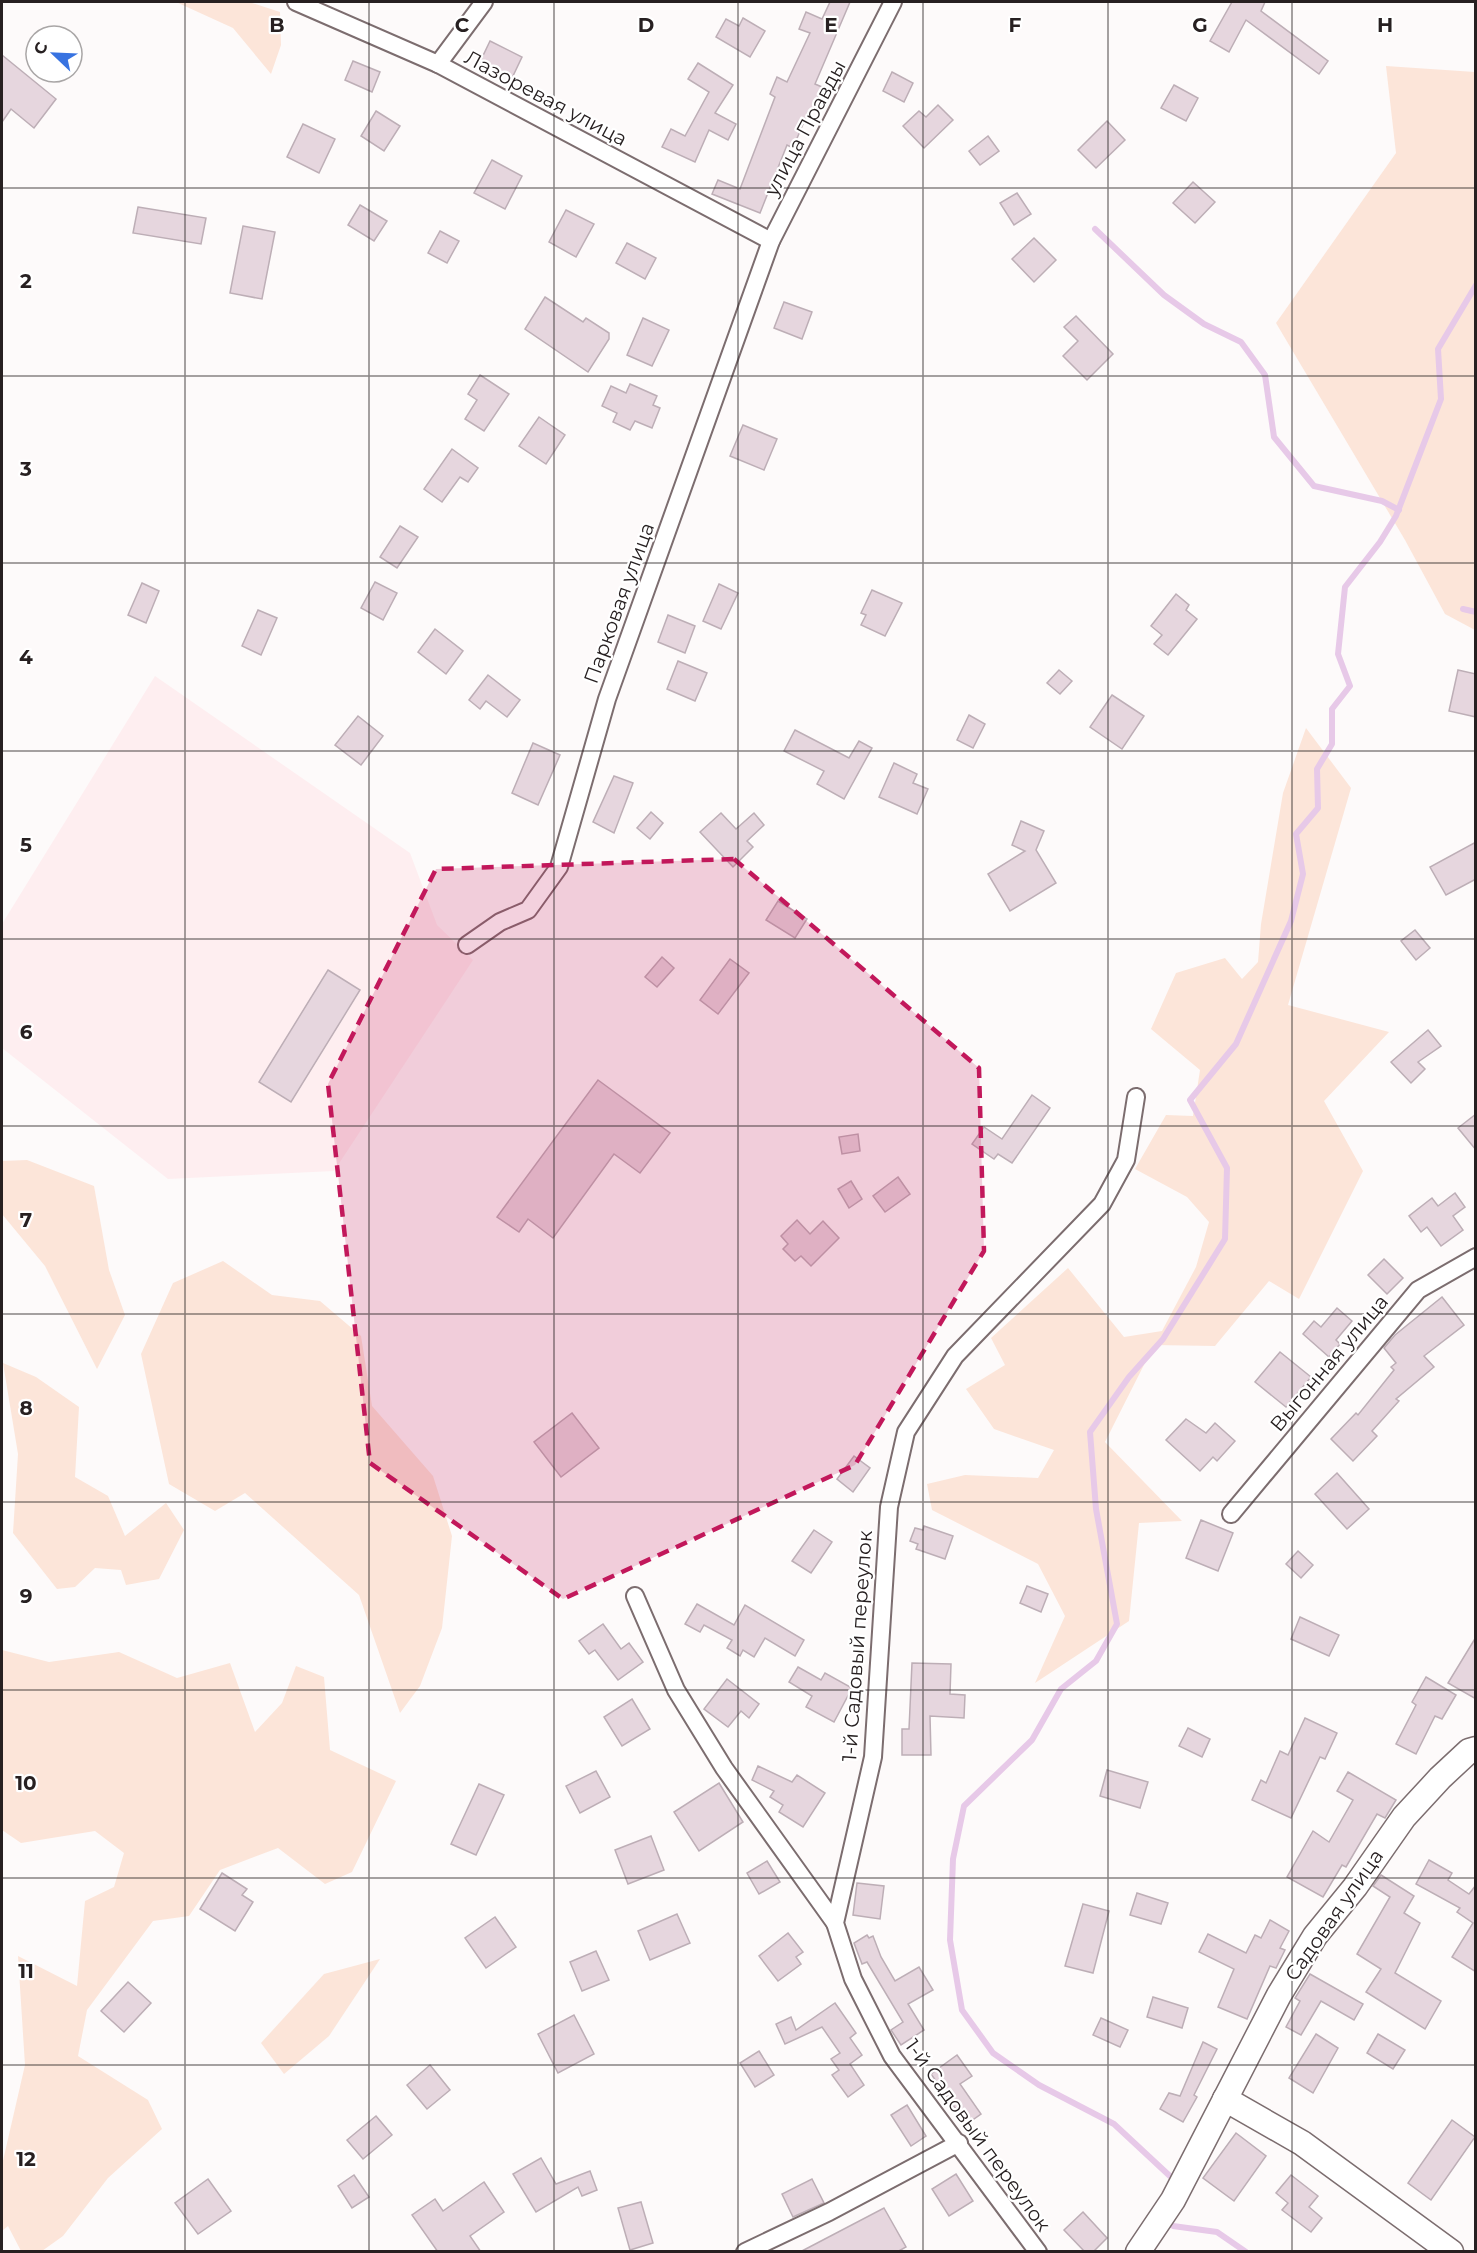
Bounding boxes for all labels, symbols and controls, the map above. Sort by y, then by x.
text: B [269,13,285,37]
text: C [455,13,470,37]
text: D [638,13,654,37]
text: E [824,13,838,37]
text: F [1009,13,1022,37]
text: G [1192,13,1208,37]
text: H [1377,13,1393,37]
north arrow [24,24,84,84]
text: С [30,39,52,57]
street label: Лазоревая улица [461,45,631,151]
street label: улица Правды [759,56,851,201]
text: 2 [20,269,32,293]
text: 3 [19,457,32,481]
street label: Парковая улица [579,519,659,687]
text: 4 [19,645,33,669]
text: 5 [20,833,32,857]
text: 6 [20,1020,33,1044]
text: 7 [20,1208,32,1232]
street label: Выгонная улица [1265,1290,1393,1436]
text: 8 [19,1396,33,1420]
street label: 1-й Садовый переулок [837,1529,877,1762]
text: 9 [20,1584,32,1608]
text: 10 [15,1771,37,1795]
street label: Садовая улица [1280,1845,1388,1985]
text: 11 [18,1959,34,1983]
street label: 1-й Садовый переулок [900,2034,1056,2236]
text: 12 [16,2147,36,2171]

